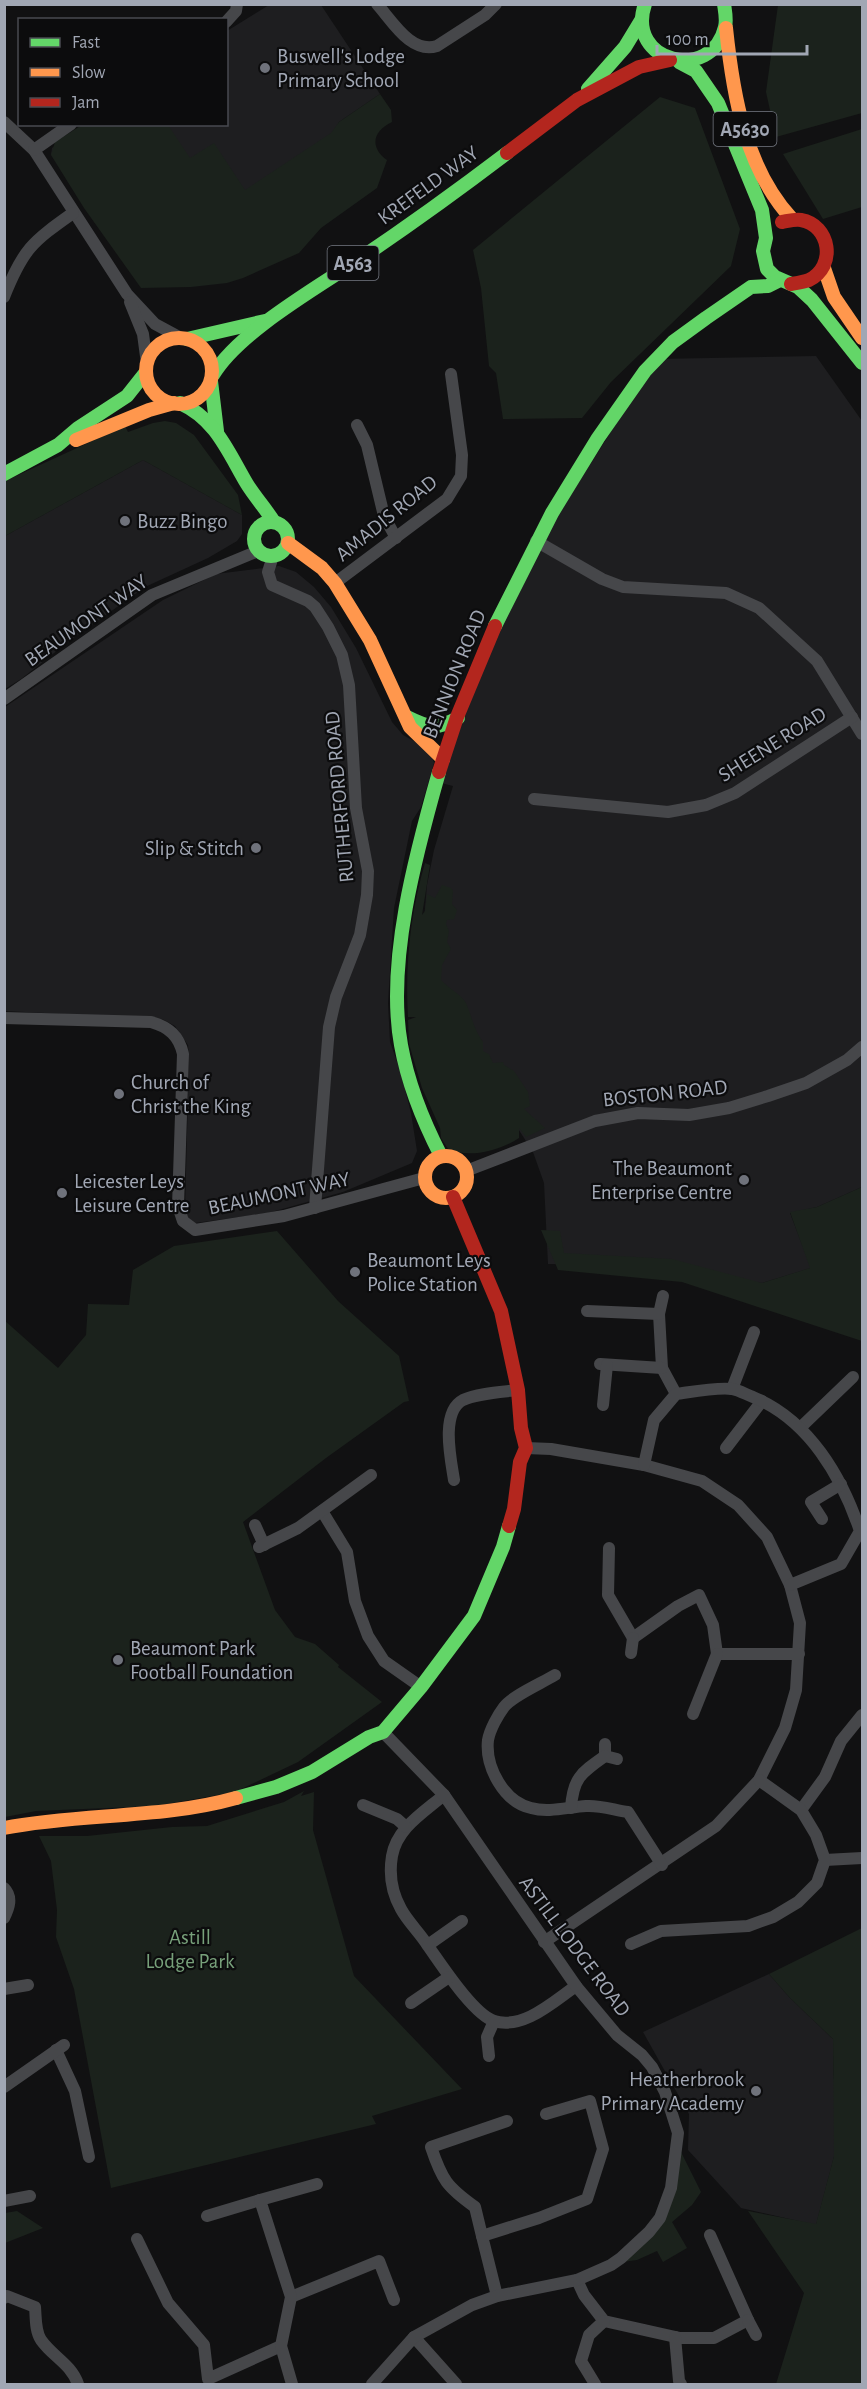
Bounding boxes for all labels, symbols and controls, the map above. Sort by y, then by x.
legend [18,18,228,126]
scale bar [657,18,807,56]
text: 100 m [666,31,709,49]
text: Fast [72,34,100,52]
place label: Buswell's Lodge Primary School [277,46,405,91]
marker: Buswell's Lodge Primary School [258,61,272,75]
text: Slow [72,64,105,82]
text: Jam [72,94,100,112]
road number: A5630 [714,112,777,146]
street label: KREFELD WAY [374,142,483,229]
road number: A563 [328,246,378,280]
street label: AMADIS ROAD [332,471,441,565]
place label: Buzz Bingo [137,511,228,532]
marker: Buzz Bingo [118,514,132,528]
street label: BEAUMONT WAY [21,570,152,670]
street label: BENNION ROAD [419,607,490,741]
street label: SHEENE ROAD [715,703,830,786]
street label: RUTHERFORD ROAD [322,710,357,884]
place label: Slip & Stitch [145,838,244,859]
marker: Slip & Stitch [249,841,263,855]
place label: Church of Christ the King [131,1072,252,1117]
street label: BOSTON ROAD [602,1077,728,1110]
marker: Church of Christ the King [112,1087,126,1101]
place label: The Beaumont Enterprise Centre [591,1158,732,1203]
street label: BEAUMONT WAY [206,1168,352,1219]
place label: Leicester Leys Leisure Centre [74,1171,190,1216]
marker: The Beaumont Enterprise Centre [737,1173,751,1187]
marker: Leicester Leys Leisure Centre [55,1186,69,1200]
place label: Beaumont Leys Police Station [367,1250,491,1295]
marker: Beaumont Leys Police Station [348,1265,362,1279]
place label: Beaumont Park Football Foundation [130,1638,293,1683]
marker: Beaumont Park Football Foundation [111,1653,125,1667]
street label: ASTILL LODGE ROAD [515,1872,634,2020]
park label: Astill Lodge Park [145,1927,235,1972]
place label: Heatherbrook Primary Academy [601,2069,744,2114]
marker: Heatherbrook Primary Academy [749,2084,763,2098]

